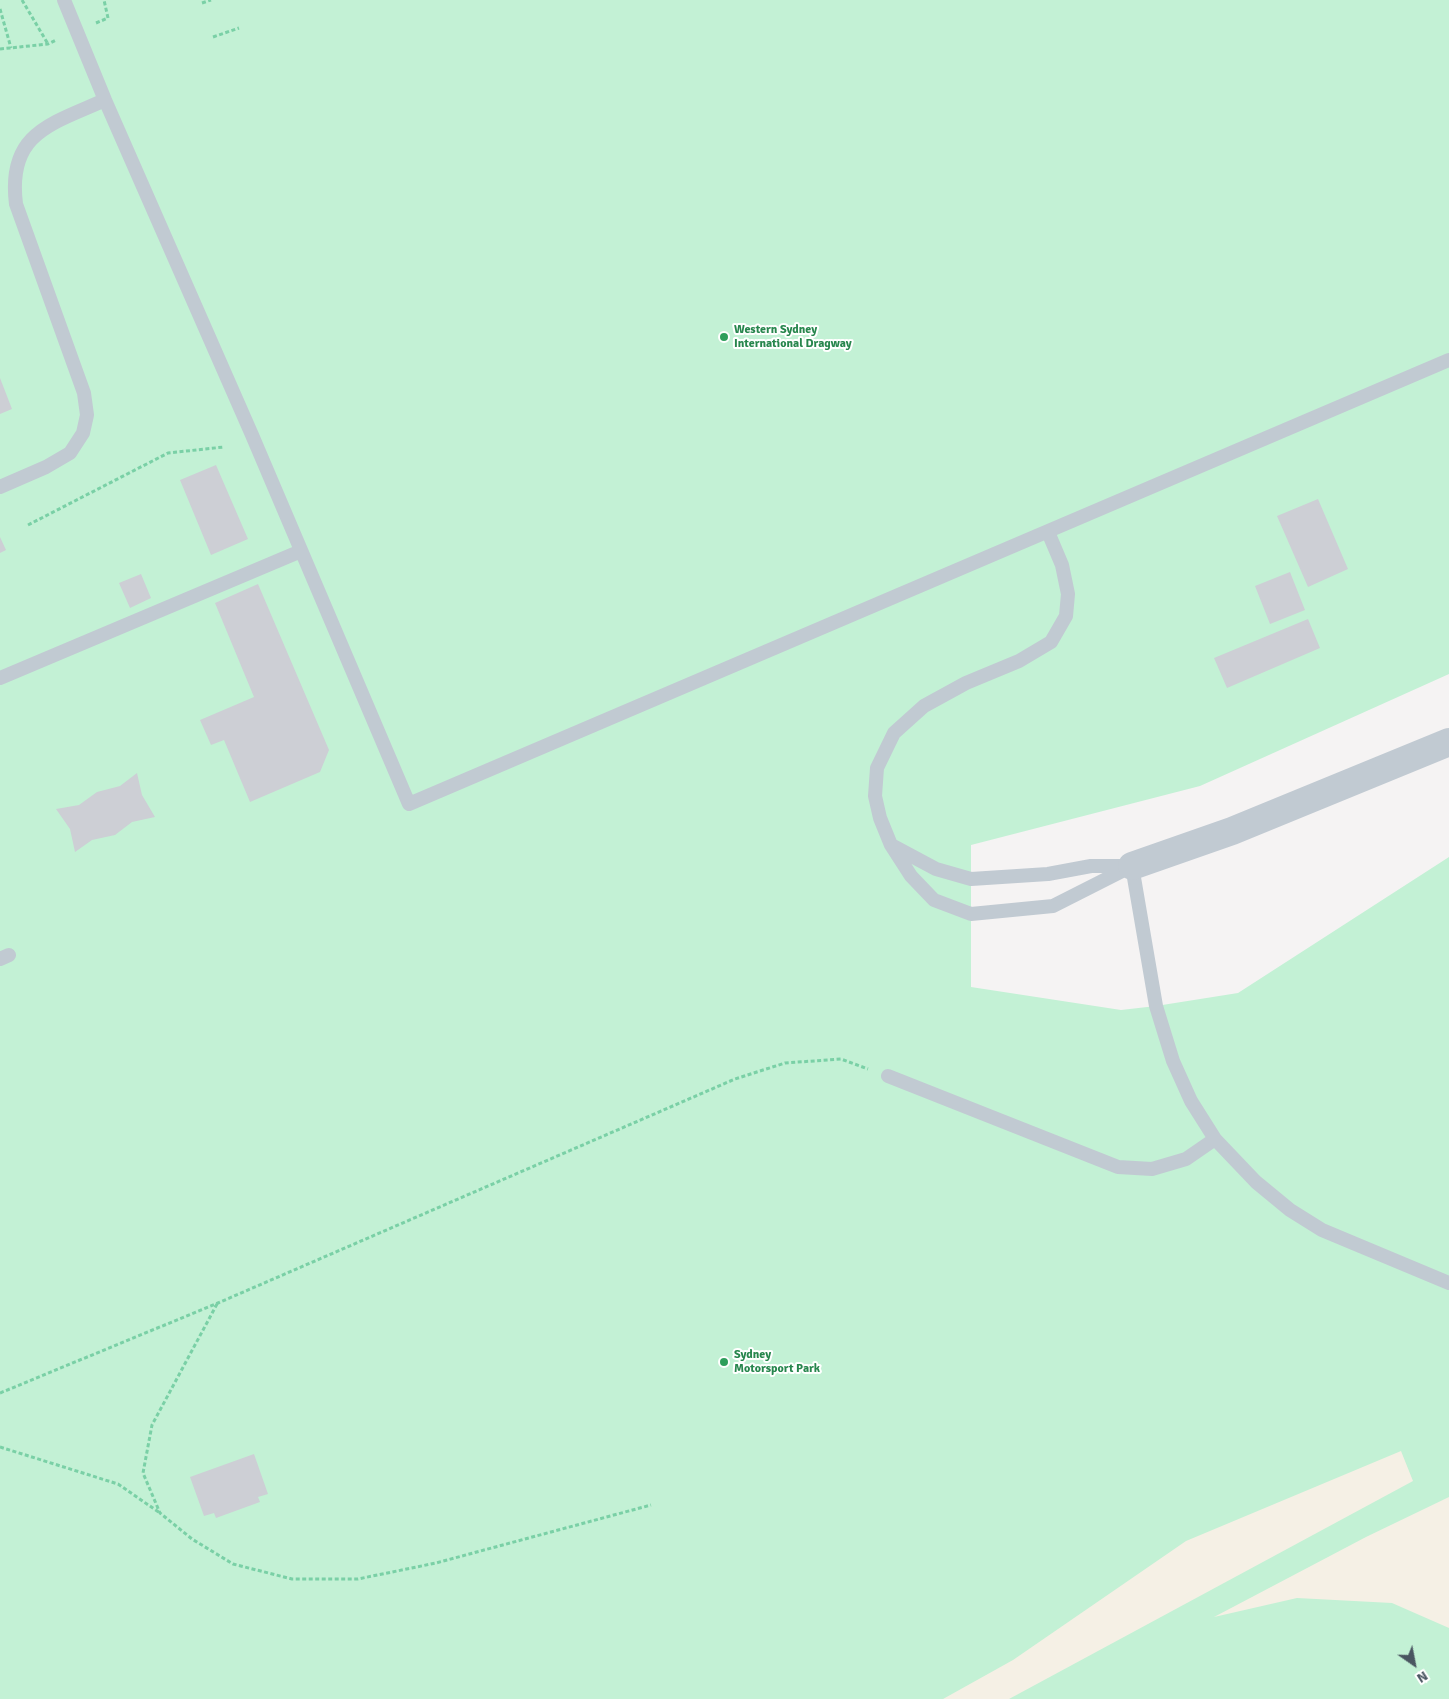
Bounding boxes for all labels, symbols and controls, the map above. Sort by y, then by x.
place label: Western Sydney International Dragway [734,323,852,351]
marker: Western Sydney International Dragway [718,331,730,343]
place label: Sydney Motorsport Park [734,1348,820,1376]
marker: Sydney Motorsport Park [718,1356,730,1368]
north arrow [1389,1639,1439,1689]
text: N [1414,1667,1431,1687]

